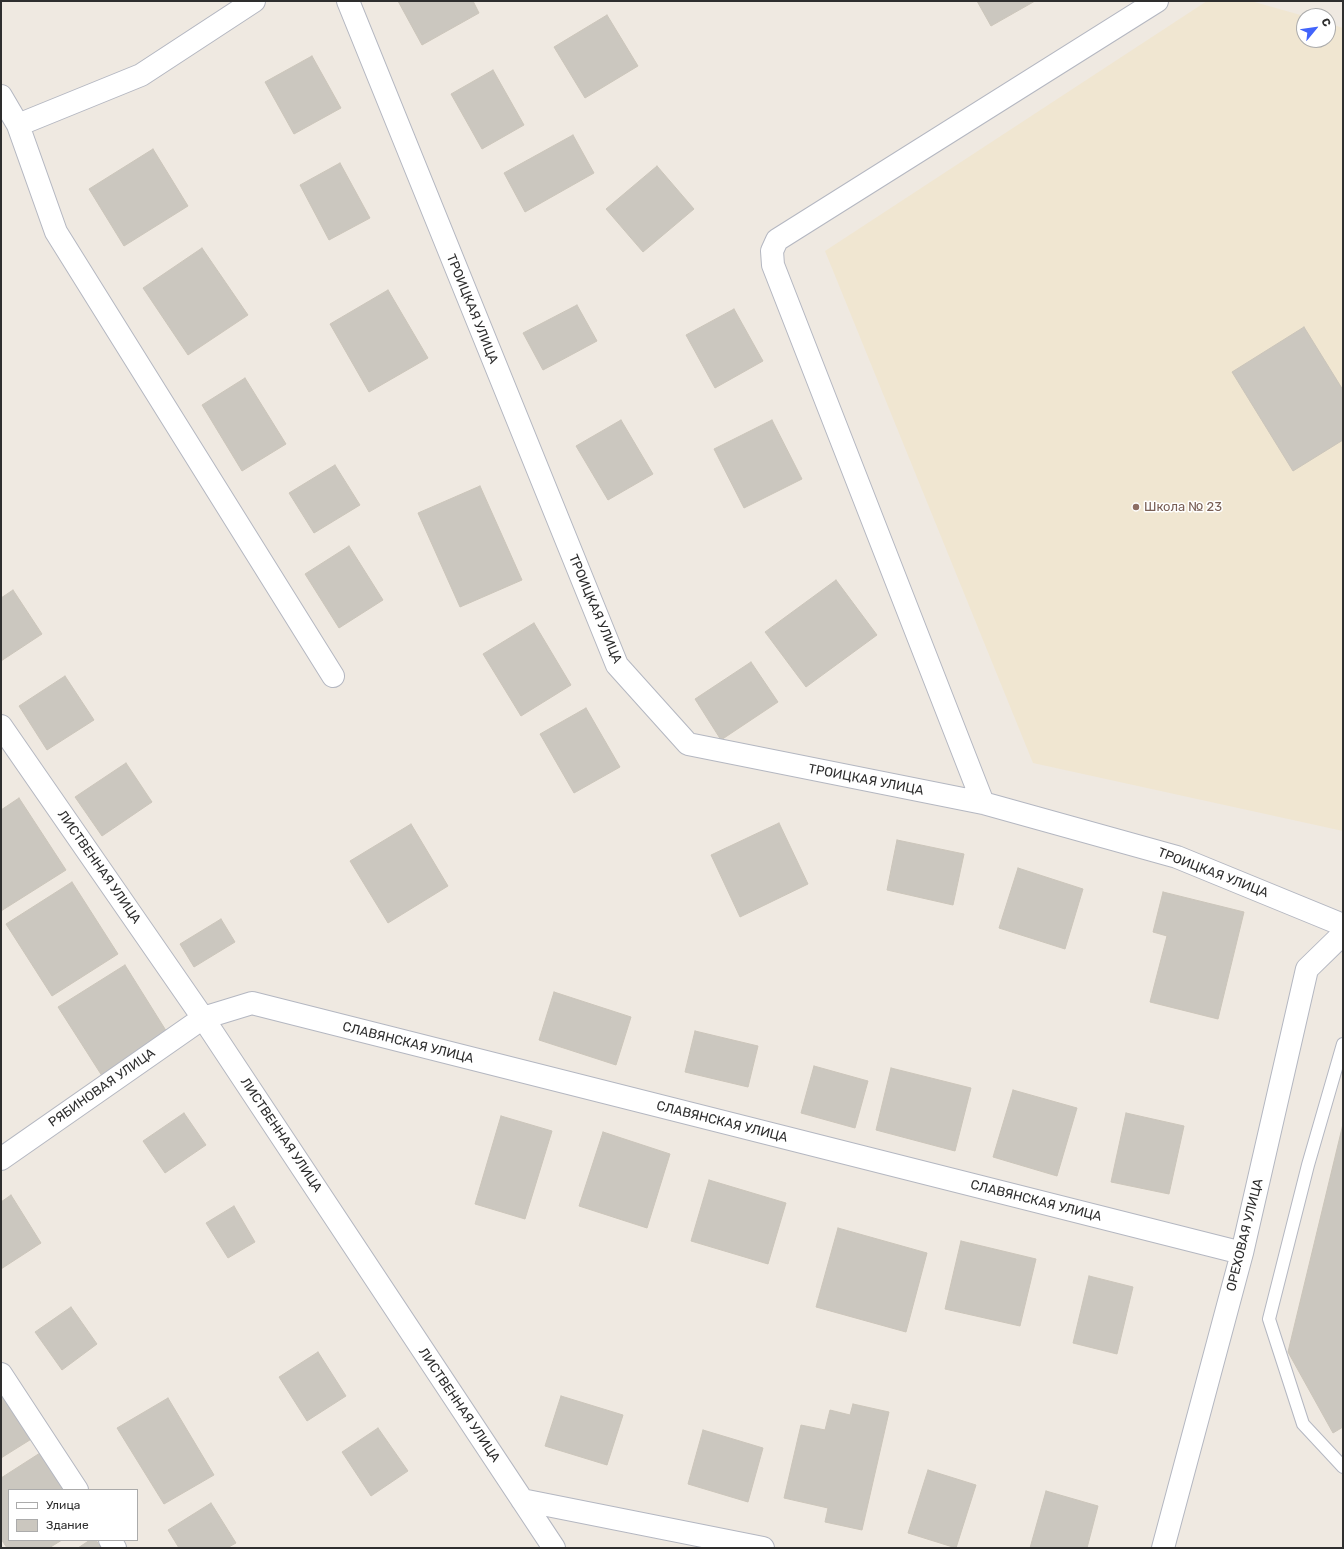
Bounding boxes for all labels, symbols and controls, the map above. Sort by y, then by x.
north arrow [1296,8,1336,48]
text: С [1318,16,1334,29]
street label: ТРОИЦКАЯ УЛИЦА [443,252,501,366]
place label: Школа № 23 [1144,499,1222,515]
marker: Школа № 23 [1131,502,1141,512]
street label: ТРОИЦКАЯ УЛИЦА [565,552,625,666]
street label: ТРОИЦКАЯ УЛИЦА [807,761,925,799]
street label: ЛИСТВЕННАЯ УЛИЦА [54,807,144,927]
street label: ТРОИЦКАЯ УЛИЦА [1156,845,1270,901]
street label: СЛАВЯНСКАЯ УЛИЦА [341,1019,475,1067]
street label: РЯБИНОВАЯ УЛИЦА [46,1045,158,1131]
street label: ЛИСТВЕННАЯ УЛИЦА [237,1075,325,1195]
street label: СЛАВЯНСКАЯ УЛИЦА [655,1098,789,1146]
street label: СЛАВЯНСКАЯ УЛИЦА [969,1177,1103,1225]
street label: ОРЕХОВАЯ УЛИЦА [1223,1177,1267,1293]
street label: ЛИСТВЕННАЯ УЛИЦА [415,1345,503,1465]
legend [8,1489,138,1541]
text: Улица [46,1498,80,1512]
text: Здание [46,1518,89,1532]

